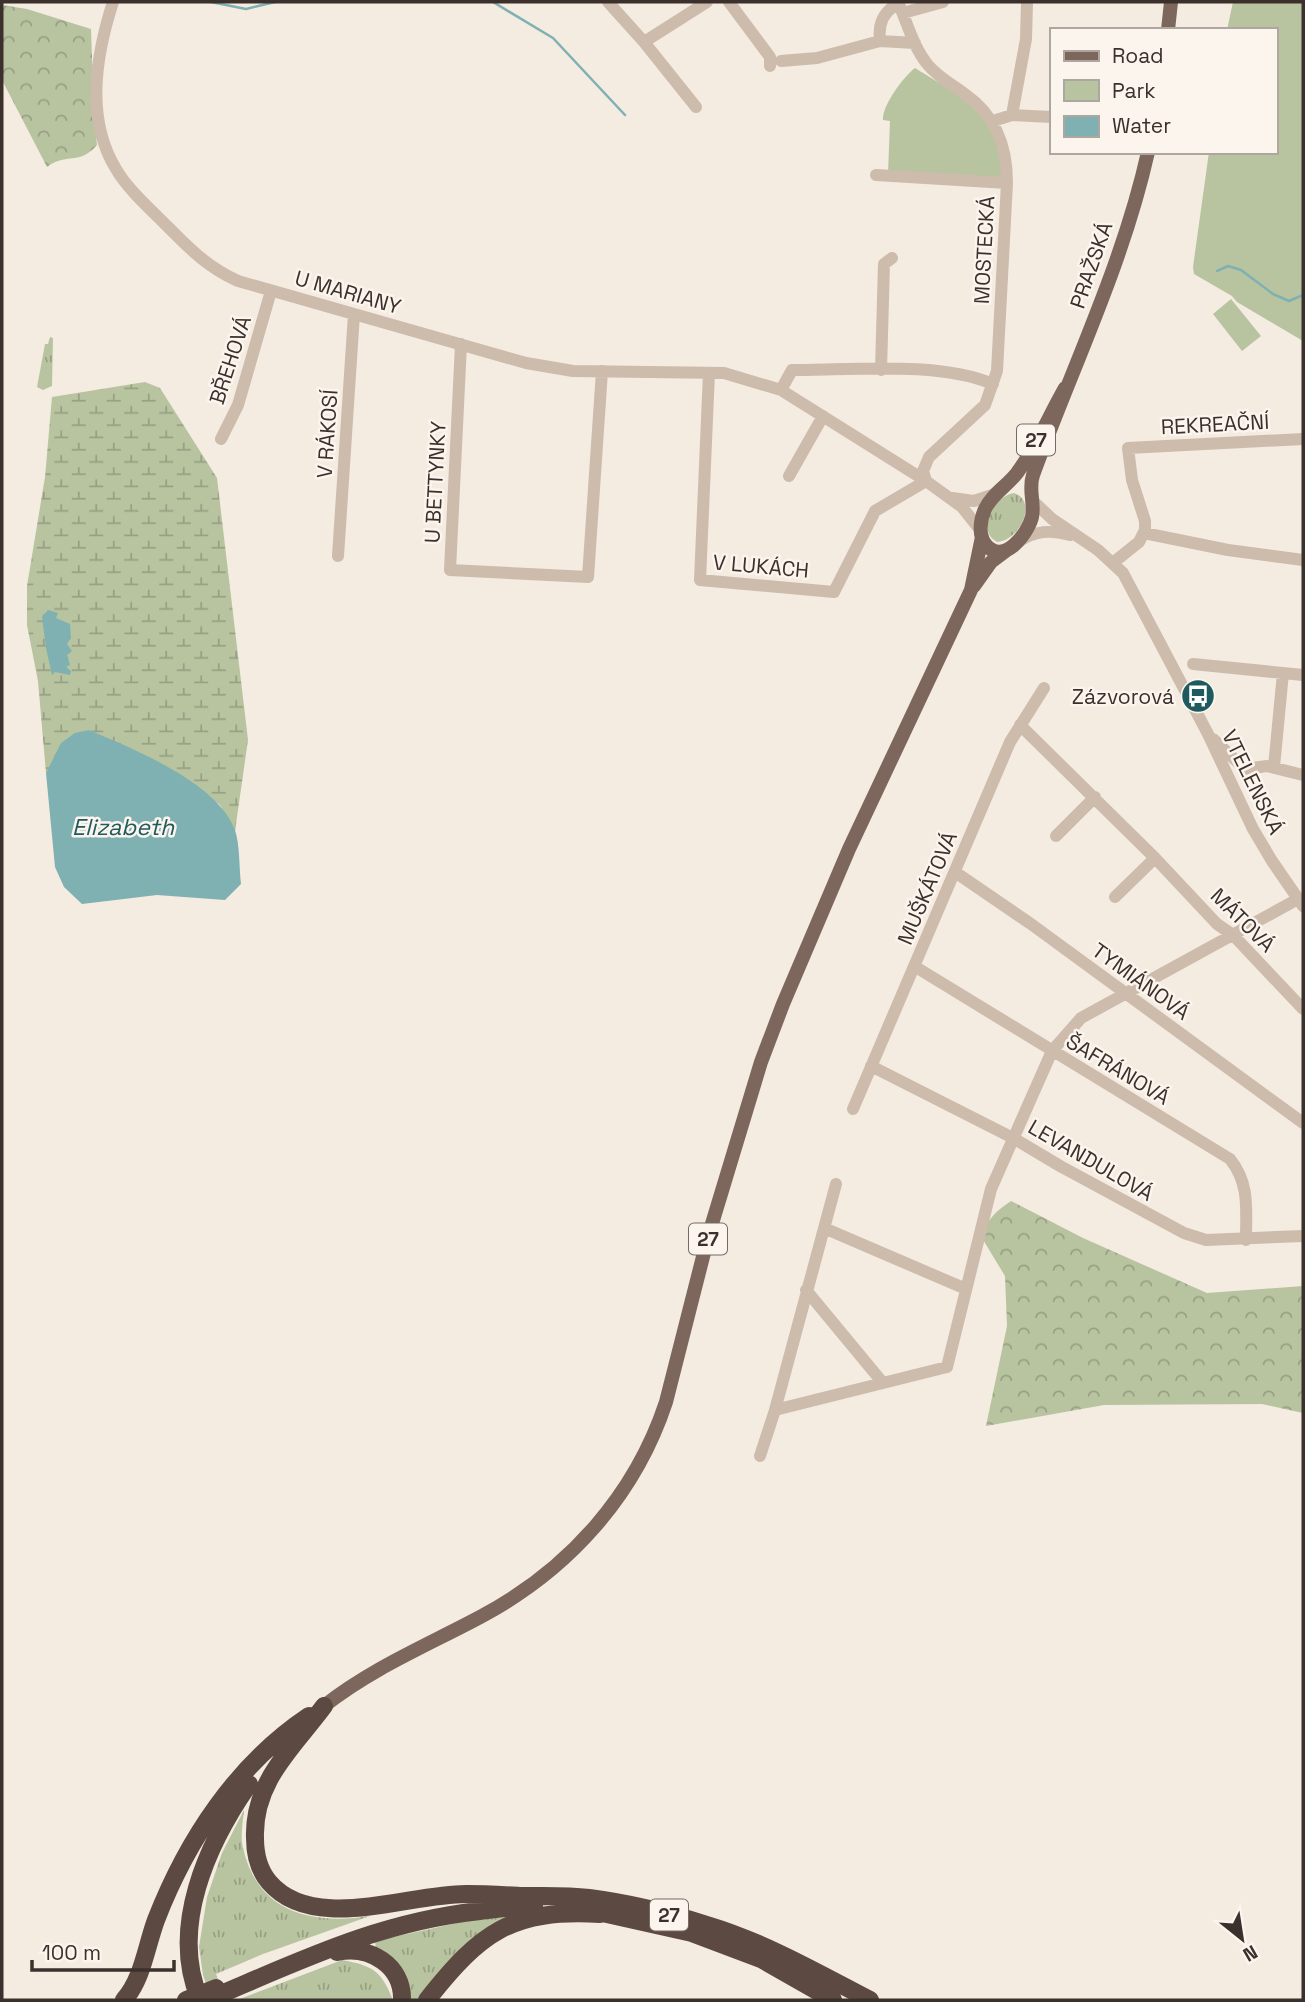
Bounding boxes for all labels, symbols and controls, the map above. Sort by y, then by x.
legend [1050,28,1277,154]
text: Road [1112,42,1164,69]
text: Park [1112,77,1156,104]
text: Water [1112,112,1171,139]
street label: MOSTECKÁ [968,195,1000,305]
street label: PRAŽSKÁ [1064,218,1118,312]
street label: U MARIANY [292,264,404,320]
street label: BŘEHOVÁ [203,312,257,408]
street label: V RÁKOSÍ [310,389,344,479]
street label: REKREAČNÍ [1160,408,1270,440]
street label: U BETTYNKY [418,420,452,544]
road number: 27 [1017,424,1055,456]
street label: V LUKÁCH [712,548,810,584]
bus stop icon: Zázvorová [1179,677,1217,715]
place label: Zázvorová [1072,683,1174,710]
street label: VTELENSKÁ [1216,725,1290,839]
water label: Elizabeth [72,812,175,842]
street label: MUŠKÁTOVÁ [891,827,963,949]
street label: MÁTOVÁ [1205,882,1281,958]
street label: TYMIÁNOVÁ [1087,936,1195,1026]
street label: ŠAFRÁNOVÁ [1061,1027,1175,1111]
street label: LEVANDULOVÁ [1024,1113,1158,1207]
road number: 27 [689,1224,727,1254]
road number: 27 [650,1899,688,1930]
north arrow [1207,1904,1277,1974]
scale bar [32,1928,173,1972]
text: 100 m [42,1939,101,1966]
text: N [1238,1939,1262,1967]

